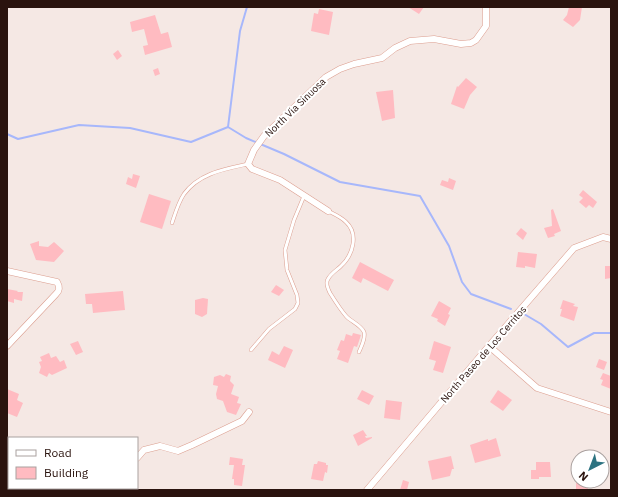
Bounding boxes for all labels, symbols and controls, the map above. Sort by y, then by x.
street label: North Via Sinuosa [262,75,329,140]
street label: North Paseo de Los Cerritos [438,303,529,406]
legend [8,437,138,489]
text: Road [44,445,72,460]
north arrow [570,449,610,489]
text: Building [44,465,89,480]
text: N [576,469,591,484]

